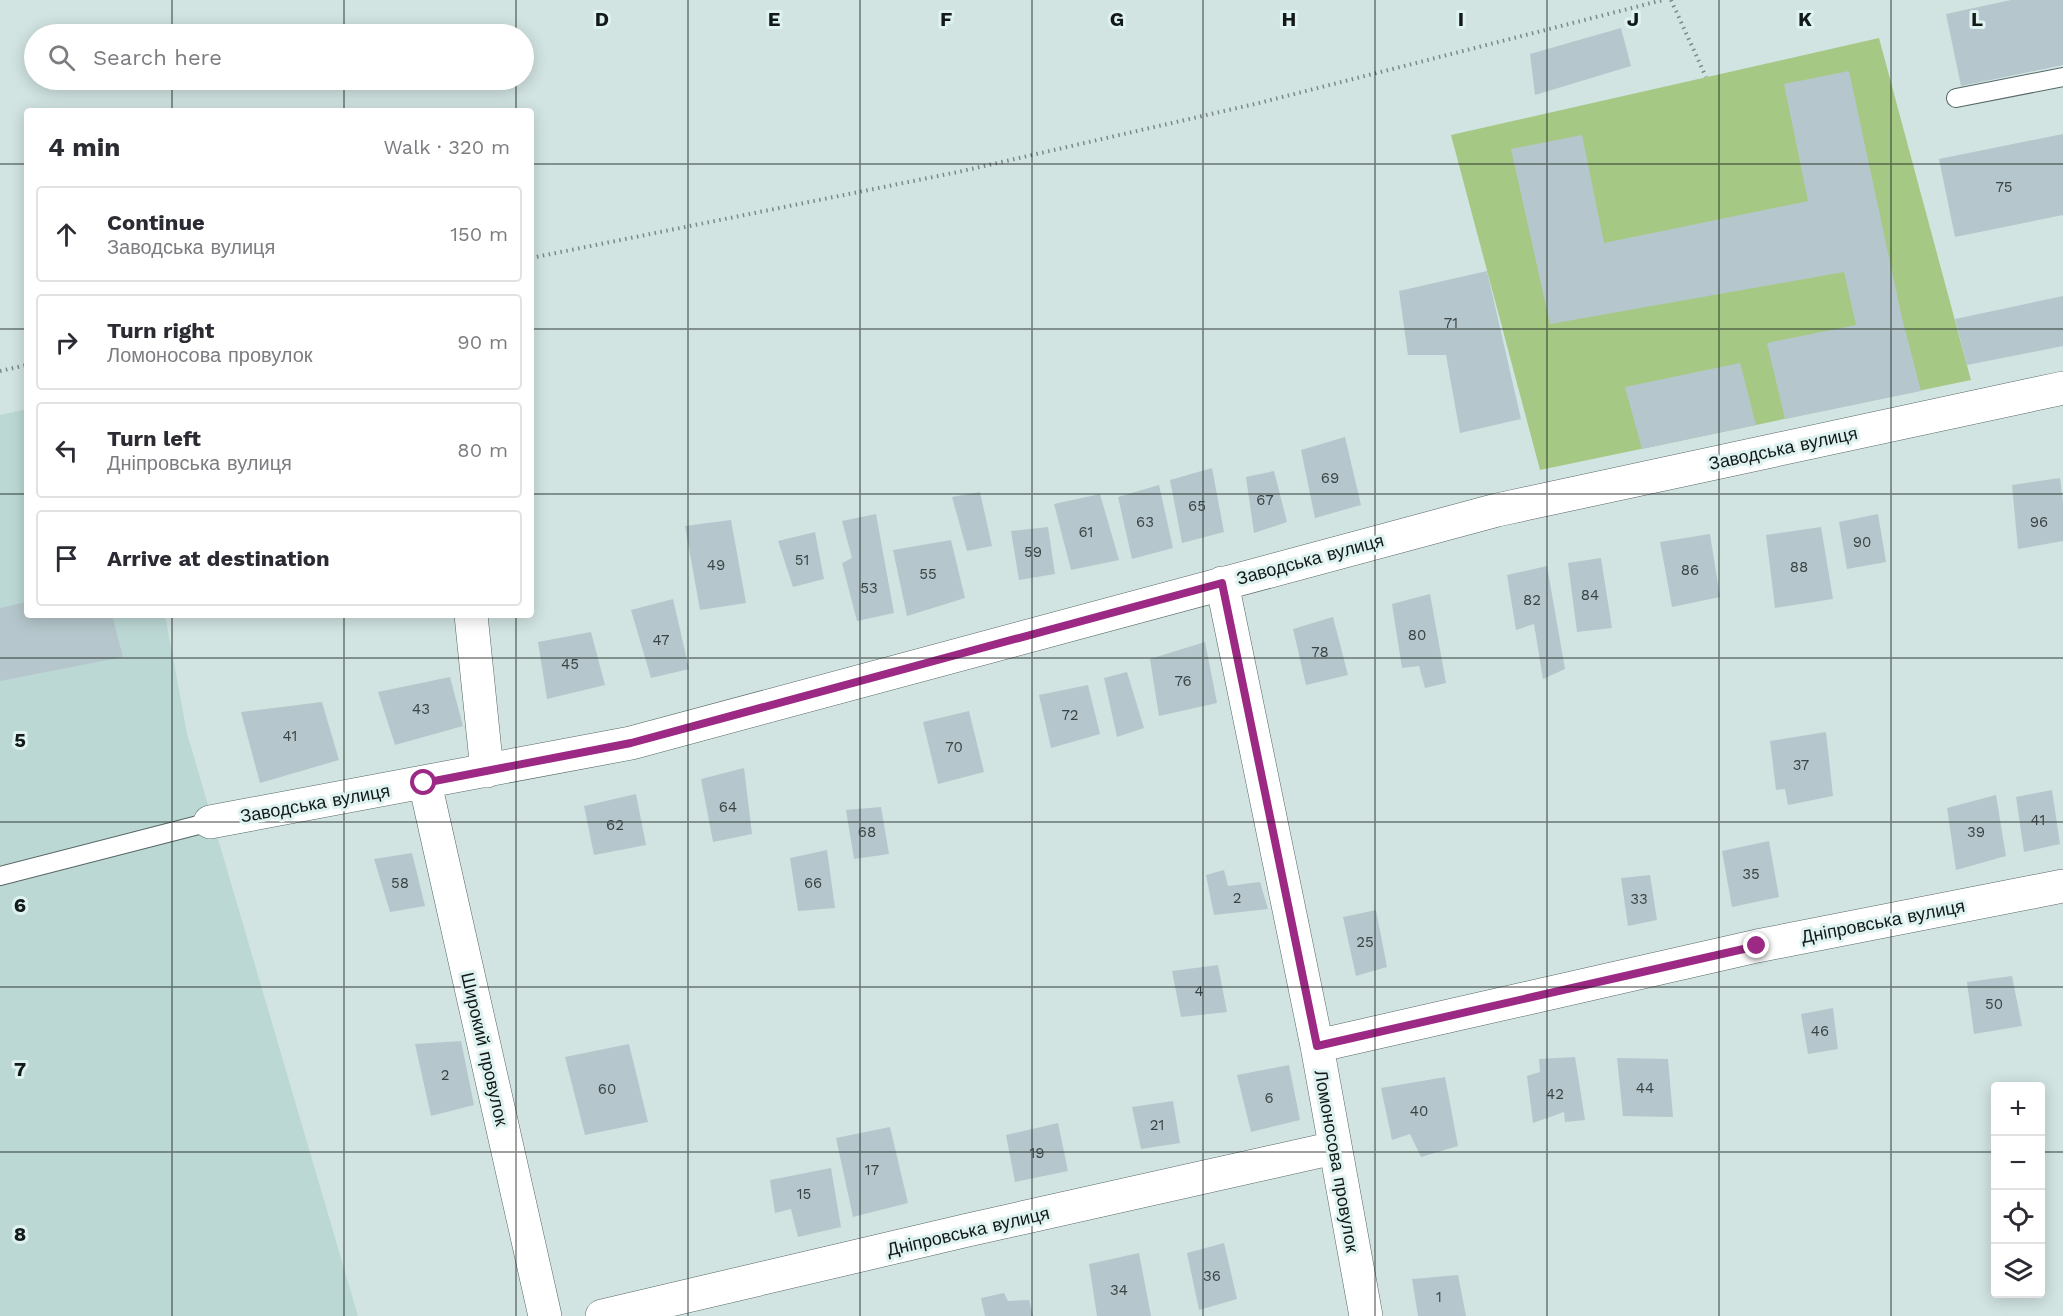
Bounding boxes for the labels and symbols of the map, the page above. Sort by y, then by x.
text: D [595,7,609,31]
text: E [768,7,780,31]
text: F [940,7,952,31]
text: G [1110,7,1124,31]
text: H [1282,7,1296,31]
text: I [1458,7,1464,31]
text: J [1627,7,1639,31]
text: K [1798,7,1812,31]
text: L [1971,7,1983,31]
house number: 75 [1995,178,2013,196]
house number: 71 [1444,314,1458,332]
street label: Заводська вулиця [1707,422,1859,474]
house number: 69 [1321,469,1339,487]
house number: 67 [1256,491,1274,509]
house number: 65 [1188,497,1206,515]
house number: 63 [1136,513,1154,531]
house number: 96 [2030,513,2048,531]
house number: 61 [1079,523,1093,541]
street label: Заводська вулиця [1234,529,1386,589]
house number: 90 [1853,533,1871,551]
house number: 59 [1024,543,1042,561]
house number: 51 [795,551,809,569]
house number: 49 [707,556,725,574]
house number: 88 [1790,558,1808,576]
house number: 86 [1681,561,1699,579]
house number: 55 [919,565,937,583]
house number: 53 [860,579,878,597]
house number: 84 [1581,586,1599,604]
house number: 82 [1523,591,1541,609]
house number: 80 [1408,626,1426,644]
house number: 47 [653,631,669,649]
house number: 78 [1311,643,1329,661]
house number: 45 [561,655,579,673]
house number: 76 [1174,672,1192,690]
house number: 43 [412,700,430,718]
house number: 72 [1061,706,1079,724]
house number: 41 [283,727,297,745]
text: 5 [14,728,26,752]
house number: 70 [945,738,963,756]
house number: 37 [1793,756,1809,774]
route start [410,769,436,795]
street label: Заводська вулиця [239,780,391,826]
house number: 64 [719,798,737,816]
house number: 41 [2031,811,2045,829]
house number: 62 [606,816,624,834]
house number: 68 [858,823,876,841]
house number: 39 [1967,823,1985,841]
house number: 35 [1742,865,1760,883]
house number: 58 [391,874,409,892]
house number: 66 [804,874,822,892]
house number: 2 [1233,889,1241,907]
house number: 33 [1630,890,1648,908]
text: 6 [14,893,26,917]
street label: Дніпровська вулиця [1799,895,1967,947]
route end [1743,932,1769,958]
house number: 25 [1356,933,1374,951]
street label: Широкий провулок [457,970,513,1128]
house number: 4 [1194,982,1204,1000]
house number: 50 [1985,995,2003,1013]
house number: 46 [1811,1022,1829,1040]
text: 7 [14,1057,26,1081]
house number: 2 [441,1066,449,1084]
street label: Ломоносова провулок [1311,1068,1363,1254]
house number: 44 [1636,1079,1654,1097]
house number: 60 [598,1080,616,1098]
house number: 42 [1546,1085,1564,1103]
house number: 6 [1264,1089,1274,1107]
house number: 40 [1410,1102,1428,1120]
house number: 21 [1150,1116,1164,1134]
house number: 19 [1029,1144,1045,1162]
house number: 17 [865,1161,879,1179]
house number: 15 [797,1185,811,1203]
street label: Дніпровська вулиця [885,1202,1051,1260]
text: 8 [14,1222,26,1246]
house number: 36 [1203,1267,1221,1285]
house number: 34 [1110,1281,1128,1299]
house number: 1 [1436,1288,1442,1306]

